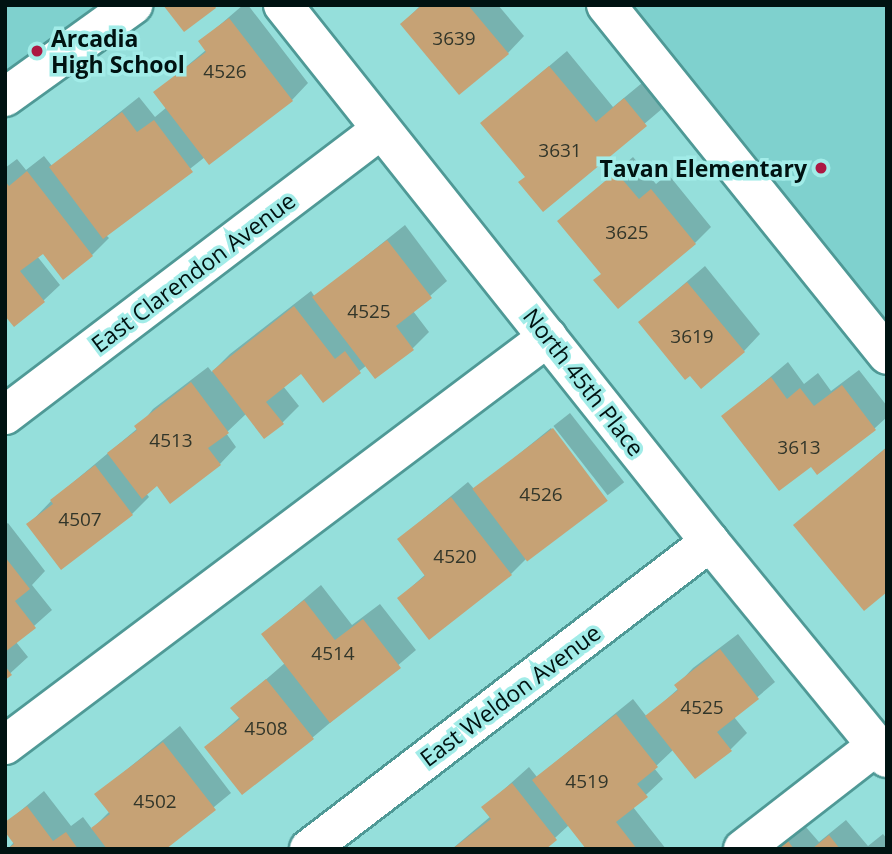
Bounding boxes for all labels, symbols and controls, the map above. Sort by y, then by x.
place label: Arcadia High School [51,24,185,78]
house number: 3639 [432,28,476,50]
marker: Arcadia High School [29,43,45,59]
house number: 4526 [203,61,247,83]
house number: 3631 [538,140,582,162]
place label: Tavan Elementary [600,154,807,182]
marker: Tavan Elementary [813,160,829,176]
street label: East Clarendon Avenue [86,186,300,358]
house number: 3625 [605,222,649,244]
house number: 4525 [347,301,391,323]
street label: North 45th Place [518,303,650,461]
house number: 3619 [670,326,714,348]
house number: 4513 [149,430,193,452]
house number: 3613 [777,437,821,459]
house number: 4526 [519,484,563,506]
house number: 4507 [58,509,102,531]
house number: 4520 [433,546,477,568]
street label: East Weldon Avenue [414,618,606,772]
house number: 4514 [311,643,355,665]
house number: 4525 [680,697,724,719]
house number: 4508 [244,718,288,740]
house number: 4519 [565,771,609,793]
house number: 4502 [133,791,177,813]

